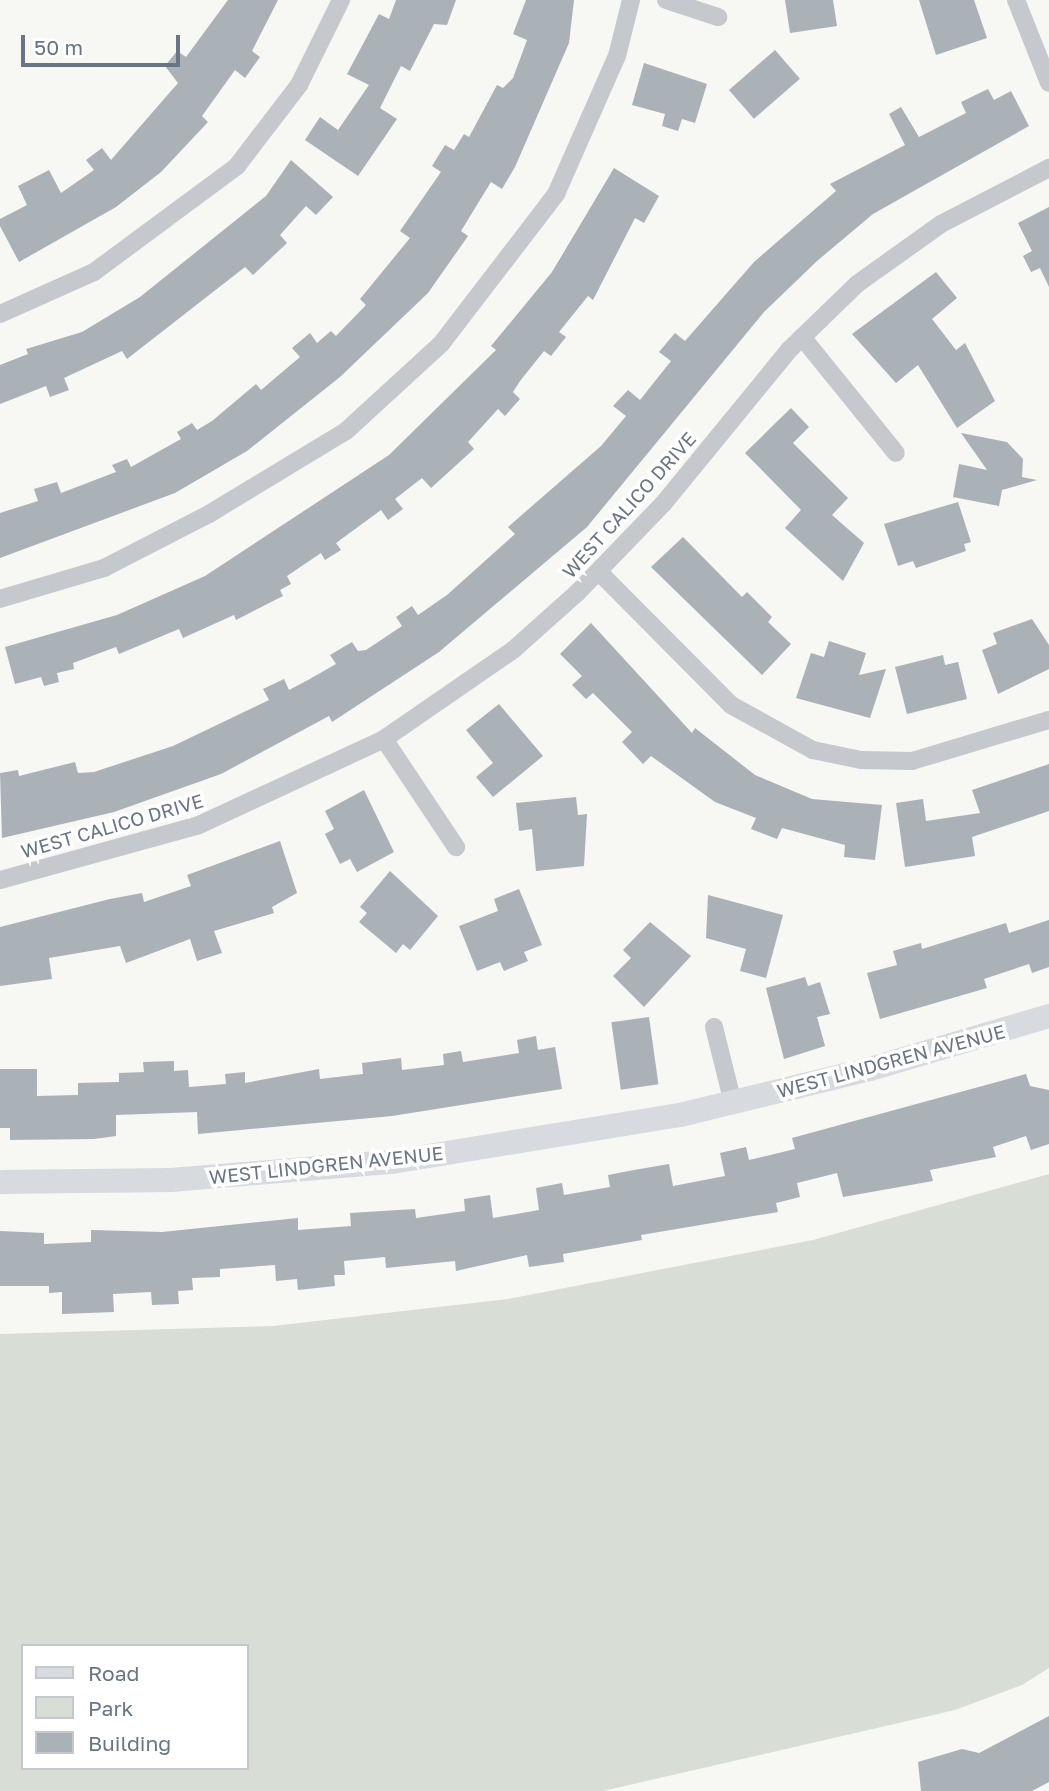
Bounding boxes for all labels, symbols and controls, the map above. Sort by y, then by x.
scale bar [24,21,184,65]
text: 50 m [34,34,83,60]
street label: WEST CALICO DRIVE [557,427,701,583]
street label: WEST CALICO DRIVE [18,789,206,863]
street label: WEST LINDGREN AVENUE [774,1020,1008,1102]
street label: WEST LINDGREN AVENUE [208,1141,444,1189]
legend [21,1644,248,1770]
text: Road [88,1660,139,1686]
text: Park [88,1695,133,1721]
text: Building [88,1730,171,1756]

